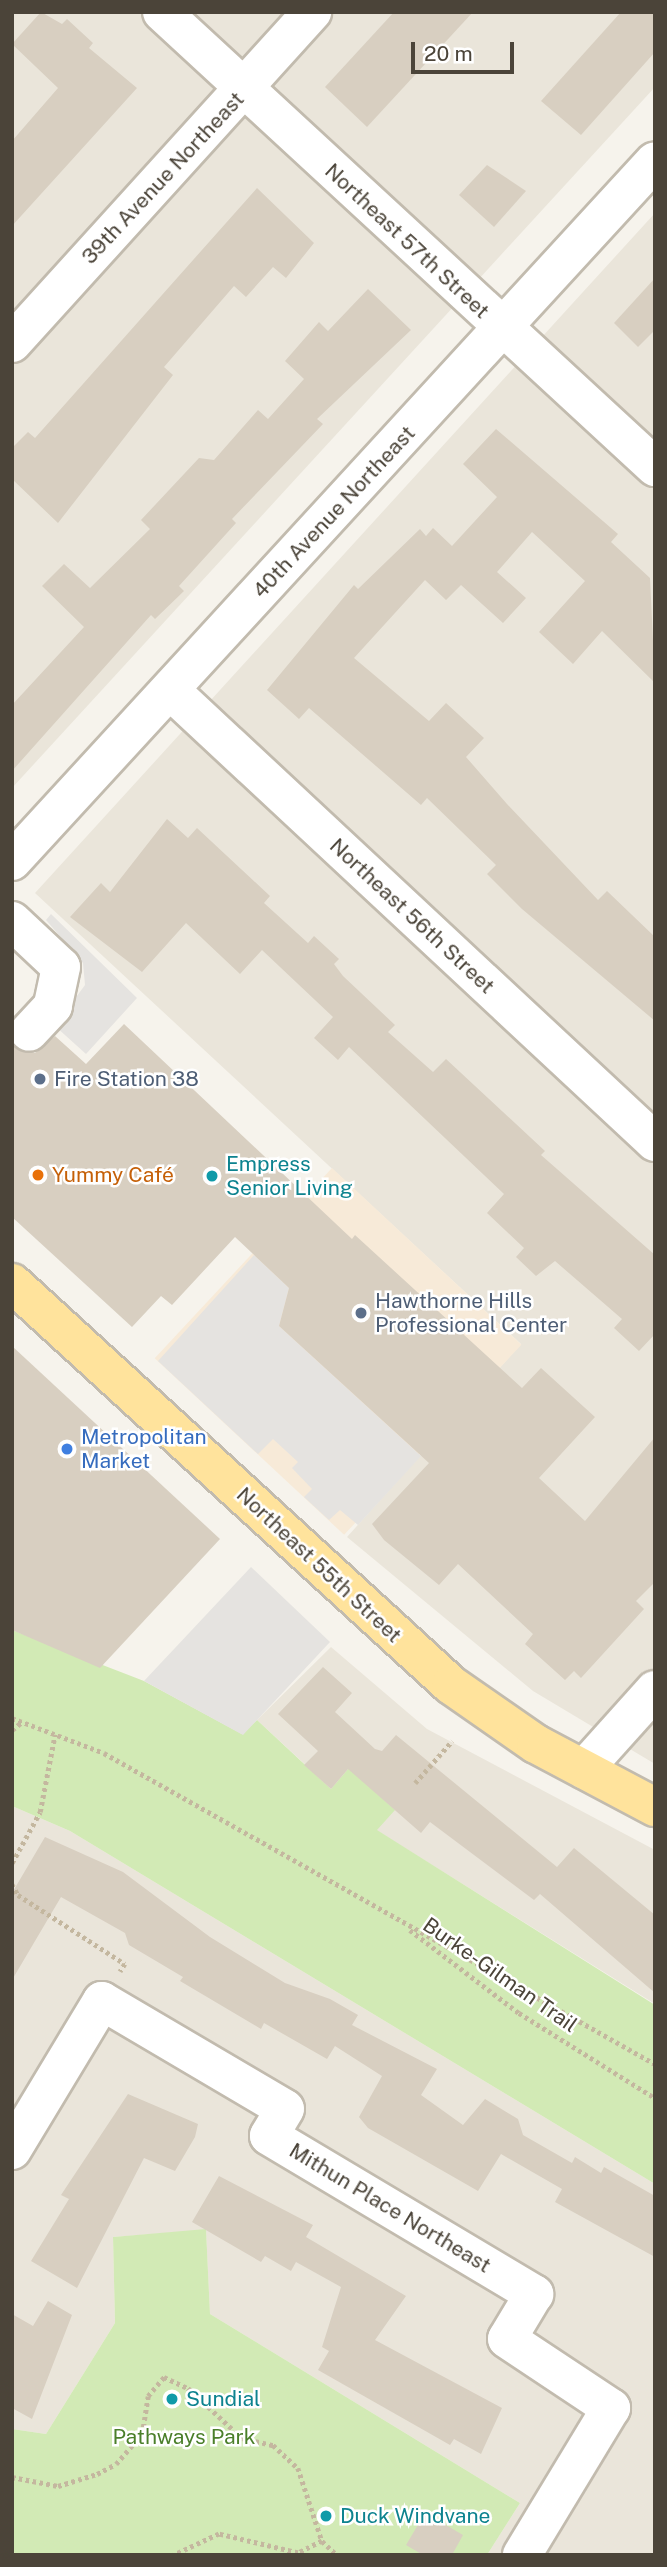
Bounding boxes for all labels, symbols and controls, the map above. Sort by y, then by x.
scale bar [415,28,518,72]
text: 20 m [424,41,473,66]
street label: 39th Avenue Northeast [77,87,249,269]
street label: Northeast 57th Street [320,158,494,324]
street label: 40th Avenue Northeast [248,421,420,603]
street label: Northeast 56th Street [324,833,500,999]
place label: Fire Station 38 [54,1066,199,1092]
marker: Fire Station 38 [32,1071,48,1087]
place label: Empress Senior Living [226,1151,353,1201]
place label: Yummy Café [52,1162,174,1188]
marker: Yummy Café [30,1167,46,1183]
marker: Empress Senior Living [204,1168,220,1184]
place label: Hawthorne Hills Professional Center [375,1288,567,1338]
marker: Hawthorne Hills Professional Center [353,1305,369,1321]
place label: Metropolitan Market [81,1424,207,1474]
marker: Metropolitan Market [59,1441,75,1457]
street label: Northeast 55th Street [231,1482,407,1648]
street label: Burke-Gilman Trail [418,1912,582,2038]
street label: Mithun Place Northeast [285,2138,495,2278]
place label: Sundial [186,2386,260,2412]
marker: Sundial [164,2391,180,2407]
park label: Pathways Park [112,2424,256,2450]
place label: Duck Windvane [340,2503,491,2529]
marker: Duck Windvane [318,2508,334,2524]

